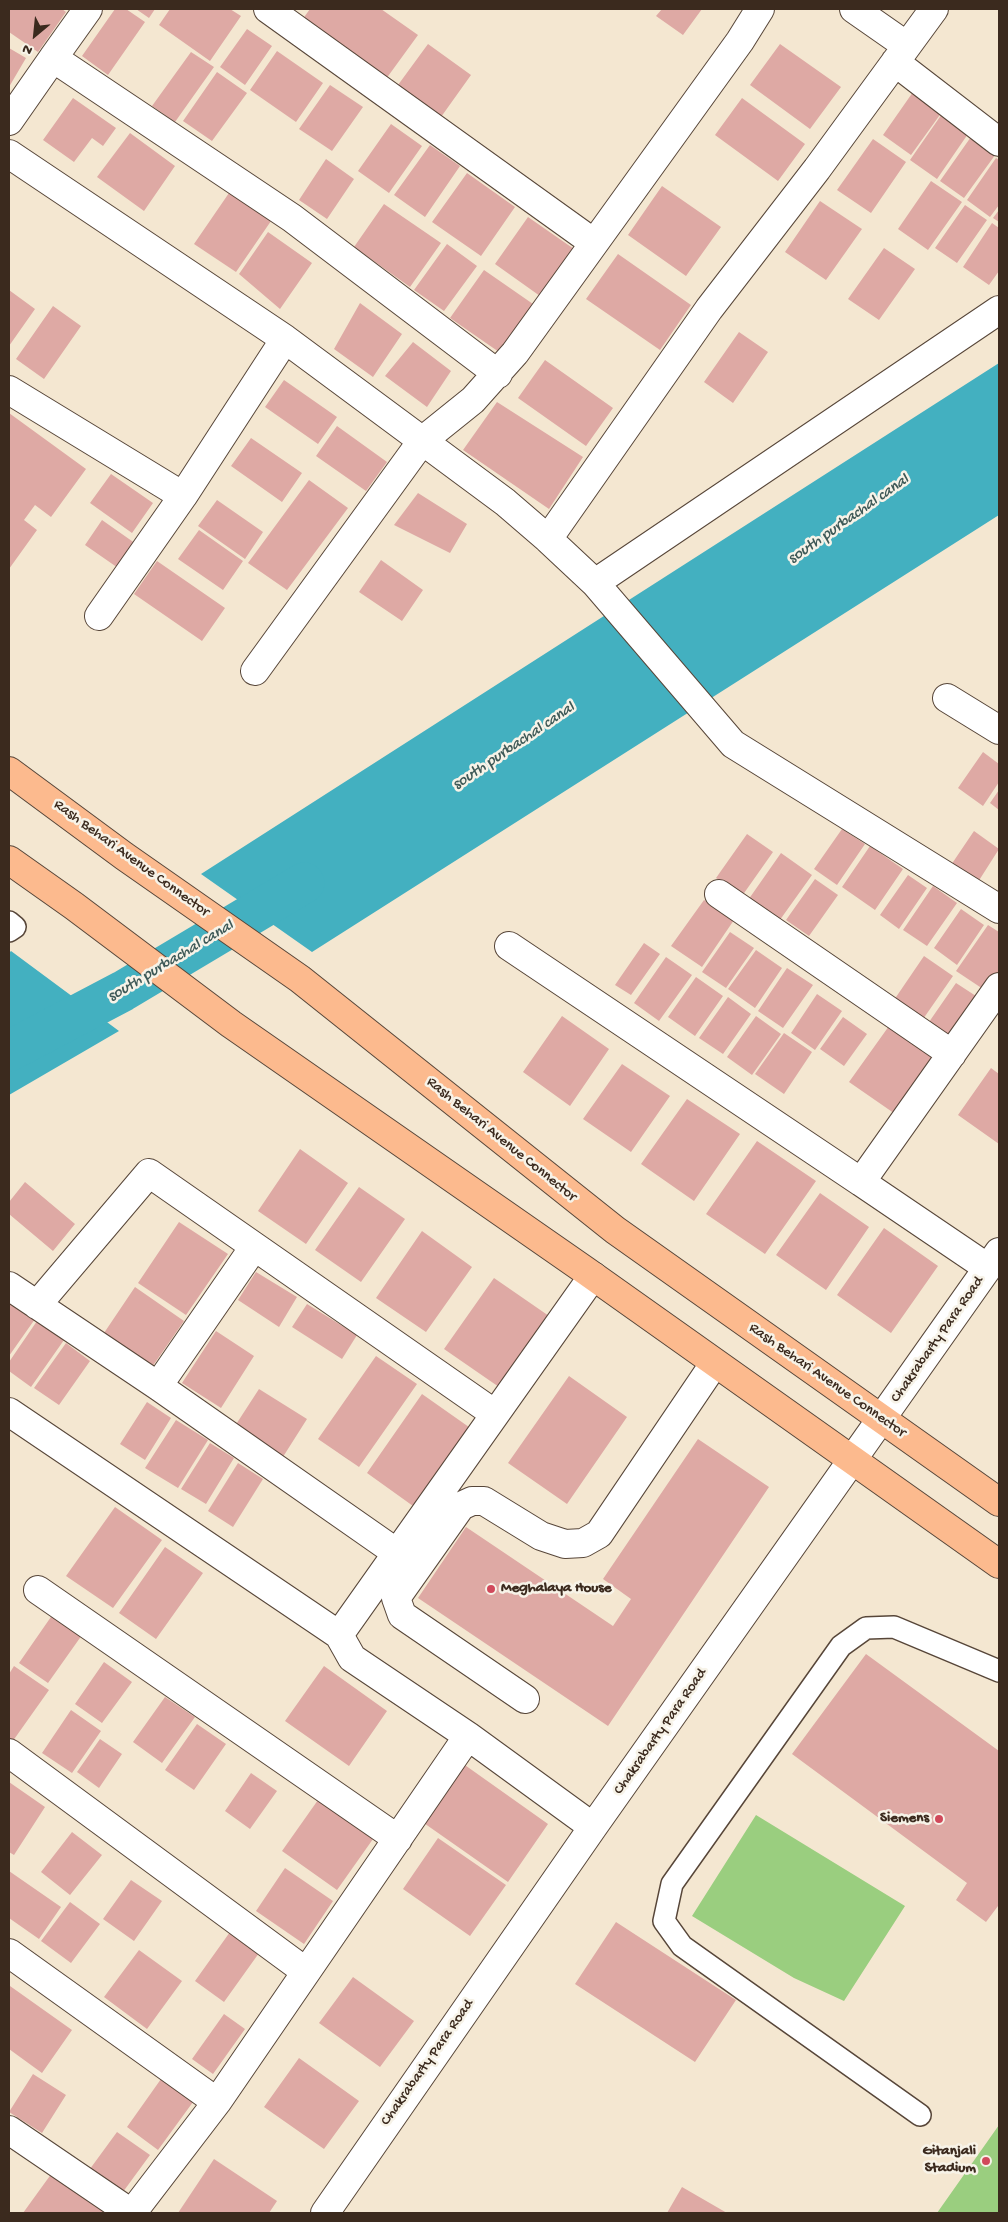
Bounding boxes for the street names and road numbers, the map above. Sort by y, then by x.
street label: Rash Behari Avenue Connector [50,796,212,922]
street label: Rash Behari Avenue Connector [422,1074,580,1206]
street label: Chakrabarty Para Road [888,1273,988,1407]
street label: Rash Behari Avenue Connector [745,1320,909,1442]
street label: Chakrabarty Para Road [611,1665,711,1799]
street label: Chakrabarty Para Road [378,1996,478,2130]

